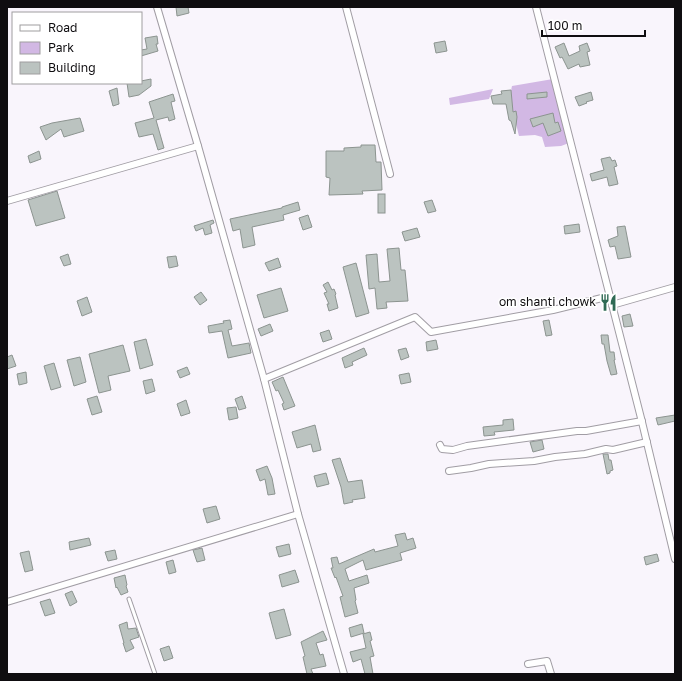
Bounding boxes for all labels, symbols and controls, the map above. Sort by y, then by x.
legend [12,12,142,84]
scale bar [542,12,645,38]
text: 100 m [548,18,582,33]
text: Road [48,20,77,35]
text: Park [48,40,74,55]
text: Building [48,60,96,75]
restaurant icon: om shanti chowk [599,292,619,312]
place label: om shanti chowk [499,294,596,309]

